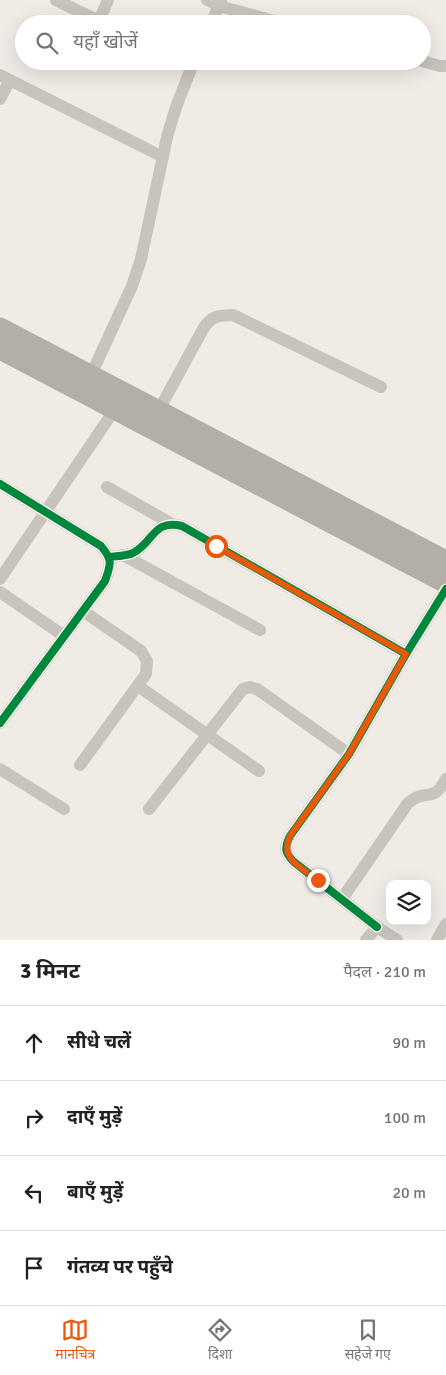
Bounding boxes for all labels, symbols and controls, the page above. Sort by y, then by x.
search box [15,15,431,70]
icon: search [33,29,61,57]
text: यहाँ खोजें [73,30,138,54]
route start [205,535,228,558]
route end [307,869,330,892]
map controls [386,880,431,925]
button: layers [386,880,431,925]
text: 3 मिनट [20,958,80,984]
text: पैदल · 210 m [343,962,426,982]
icon: ahead [20,1029,48,1057]
text: सीधे चलें [67,1030,131,1054]
text: 90 m [392,1033,426,1053]
icon: right [20,1104,48,1132]
text: दाएँ मुड़ें [67,1105,122,1129]
text: 100 m [384,1108,426,1128]
icon: left [20,1179,48,1207]
text: बाएँ मुड़ें [67,1180,123,1204]
text: 20 m [392,1183,426,1203]
icon: arrive [20,1254,48,1282]
text: गंतव्य पर पहुँचे [67,1255,173,1279]
tab: मानचित्र [55,1316,95,1365]
tab: दिशा [206,1316,234,1365]
tab: सहेजे गए [345,1316,391,1365]

